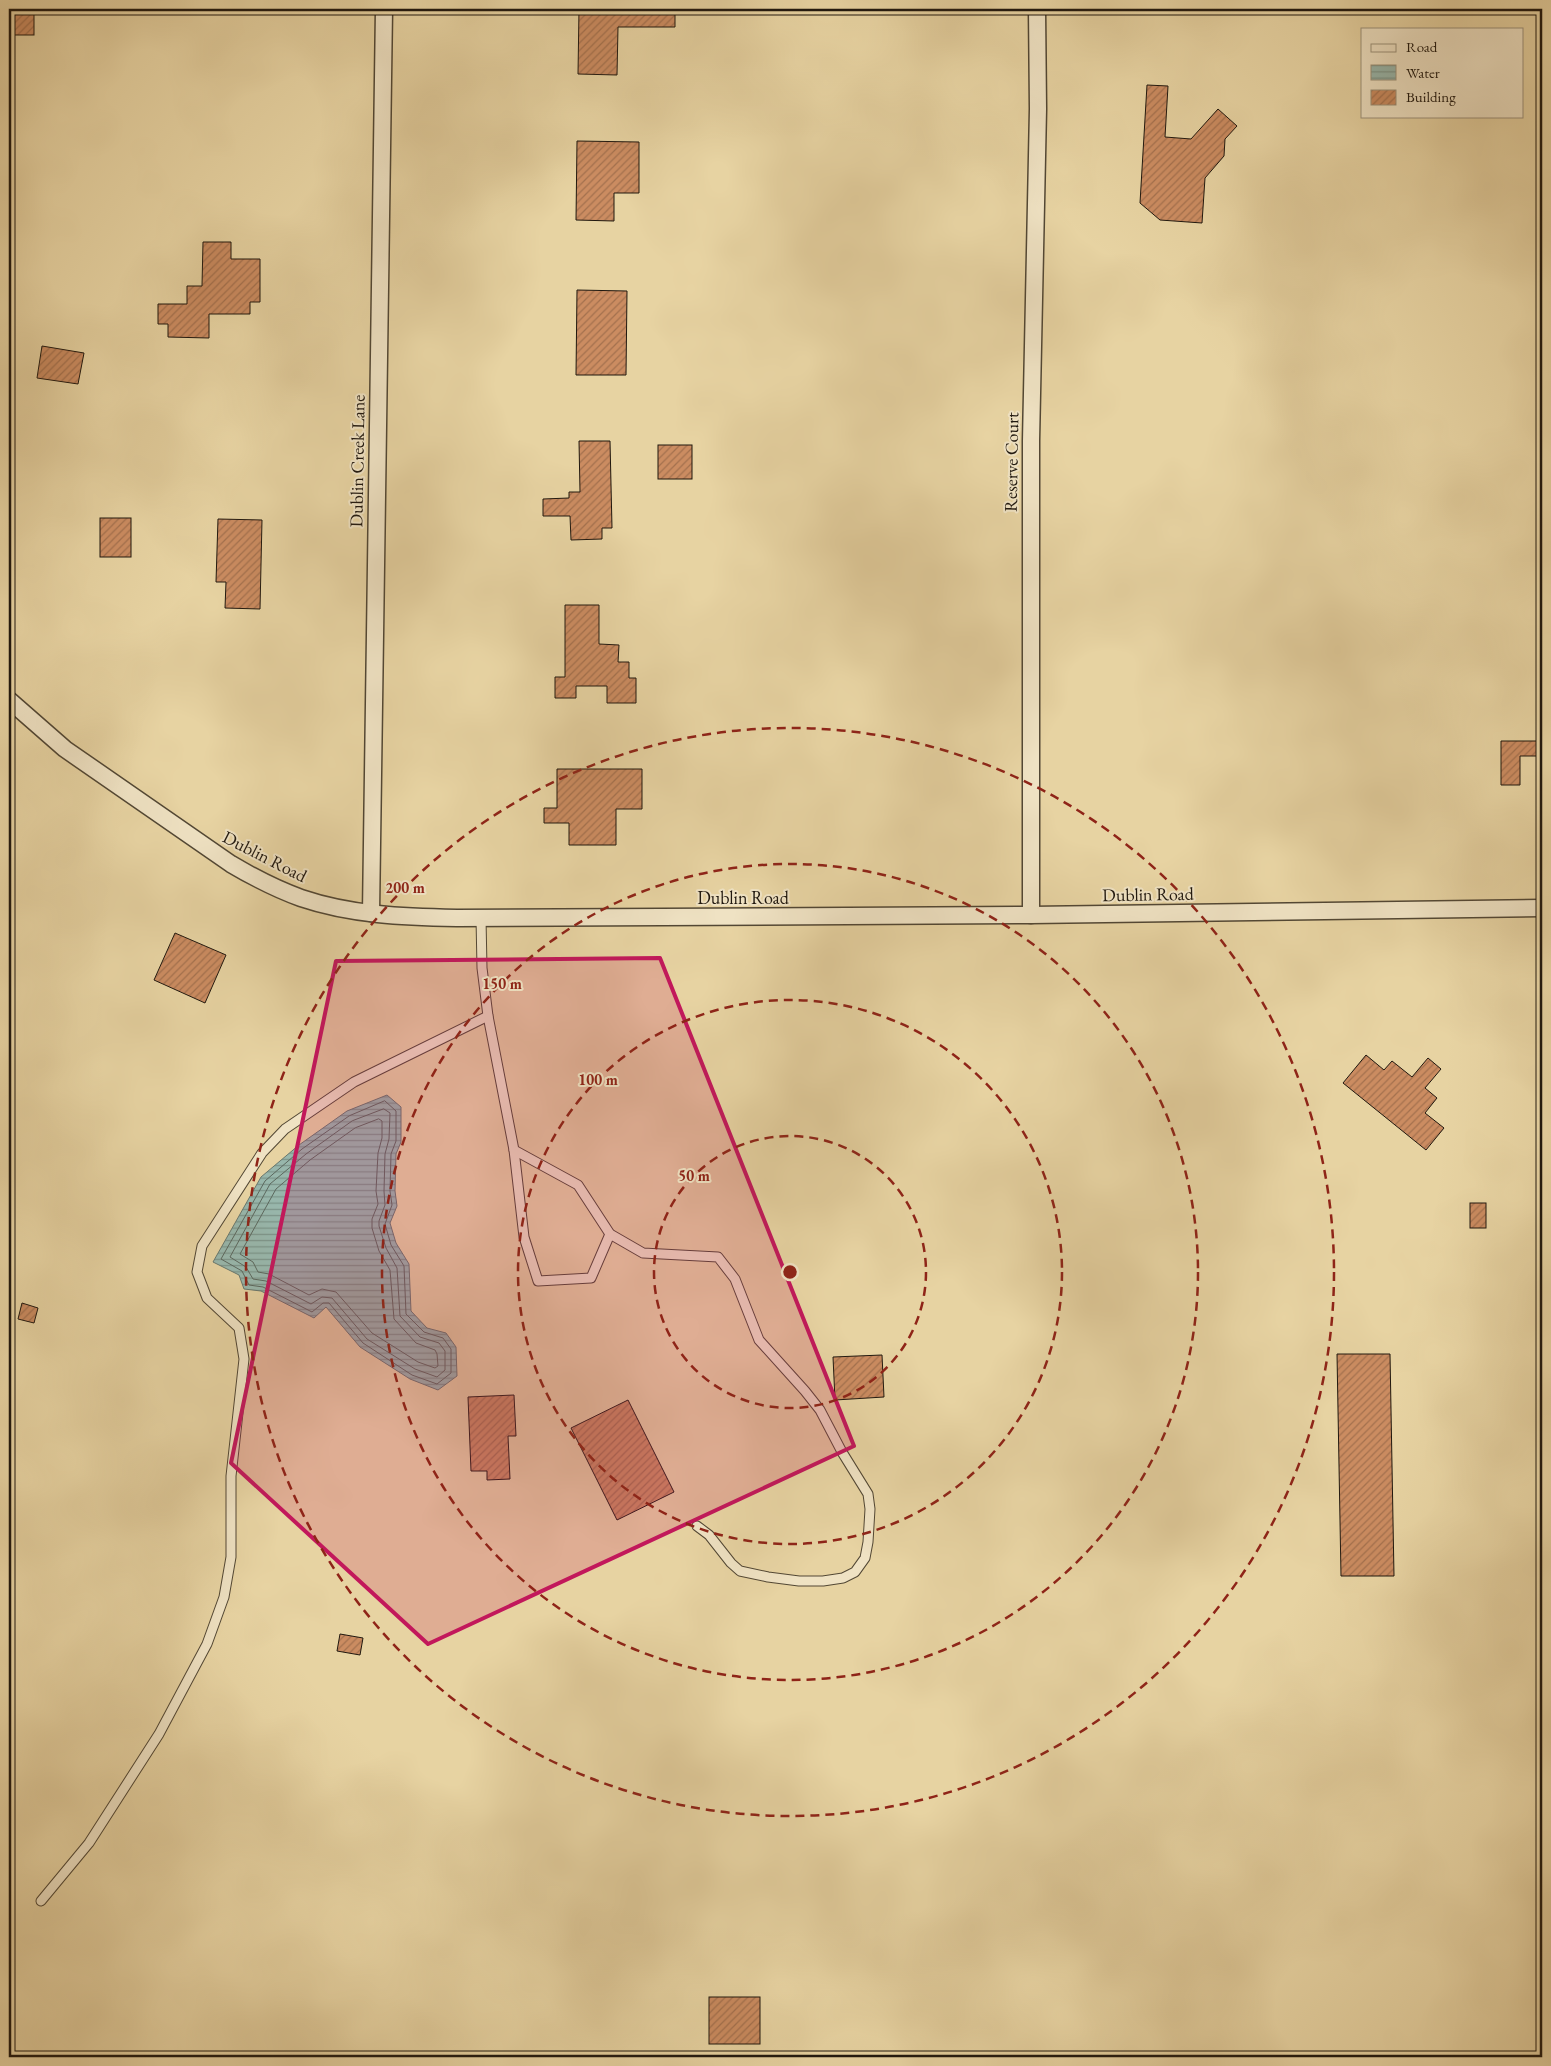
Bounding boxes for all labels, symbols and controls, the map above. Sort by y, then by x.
legend [1361,28,1524,118]
text: Road [1406,37,1438,56]
text: Water [1406,63,1440,82]
text: Building [1406,87,1456,106]
street label: Dublin Creek Lane [344,394,370,528]
street label: Reserve Court [999,412,1023,512]
street label: Dublin Road [219,825,312,887]
text: 200 m [385,878,425,897]
street label: Dublin Road [1102,882,1195,906]
street label: Dublin Road [697,886,790,909]
text: 150 m [482,974,522,993]
text: 100 m [578,1070,618,1089]
text: 50 m [678,1166,710,1185]
centre of rings [781,1263,799,1281]

